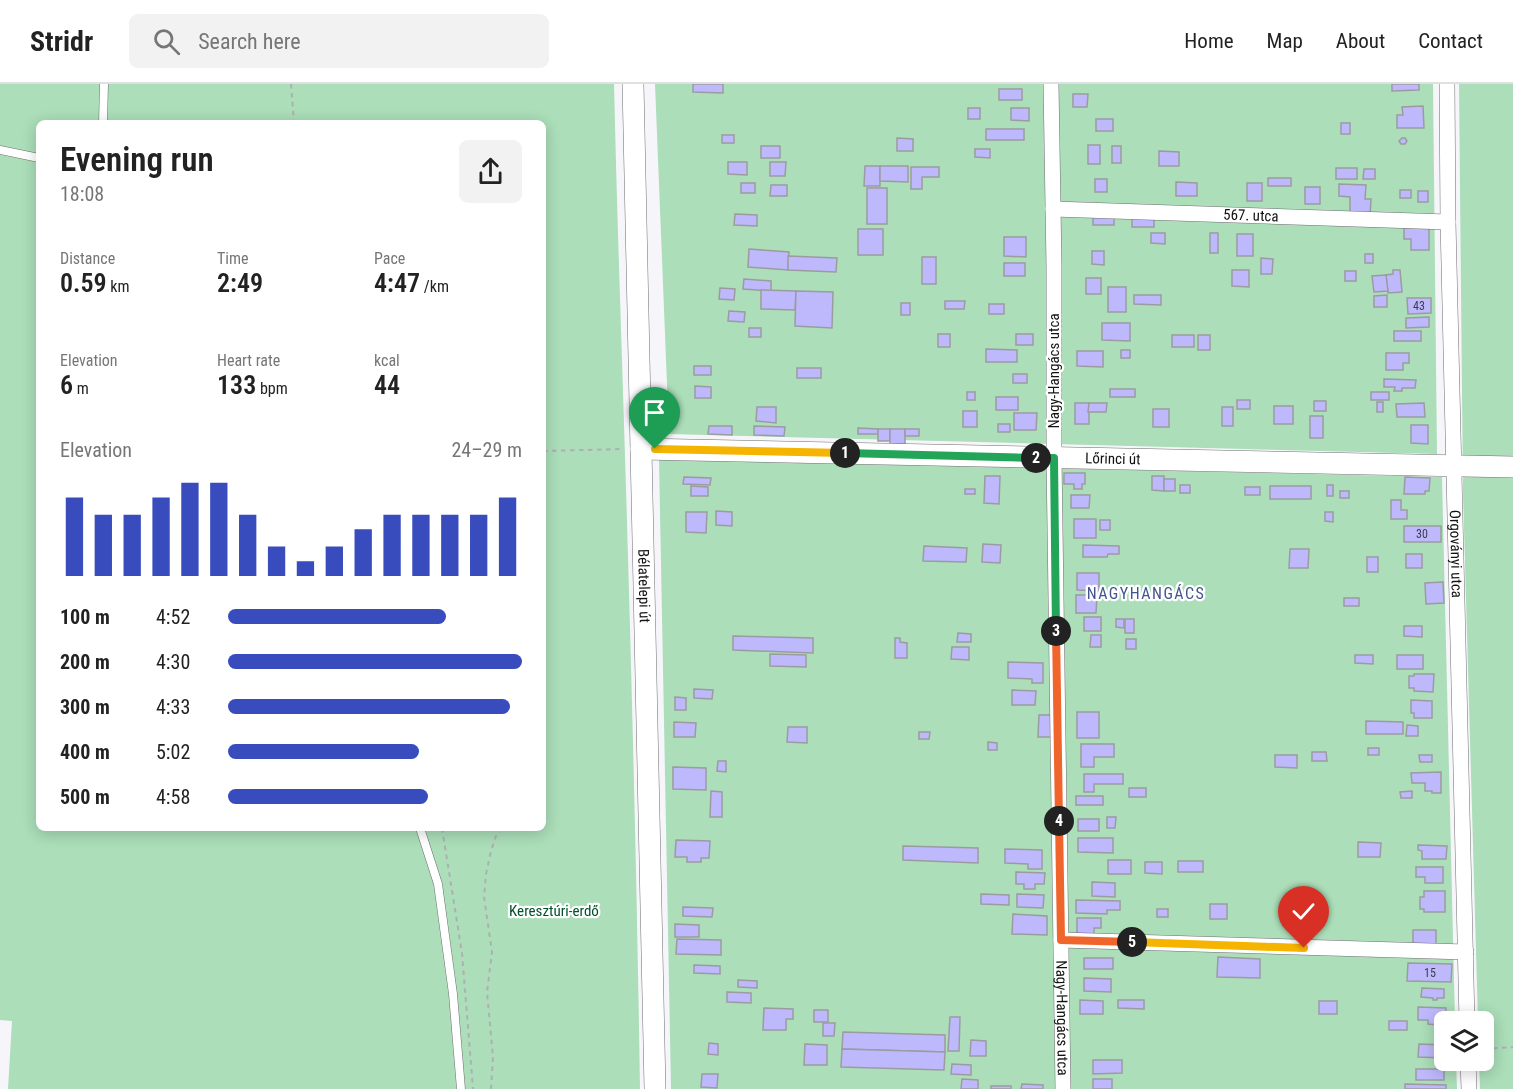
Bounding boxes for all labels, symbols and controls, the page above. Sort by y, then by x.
search box [129,14,549,68]
text: Stridr [30,25,93,58]
icon: search [150,25,183,58]
text: Search here [198,29,301,54]
text: Home [1184,29,1234,53]
text: Map [1267,29,1303,53]
text: About [1336,29,1385,53]
text: Contact [1418,29,1483,53]
text: Evening run [60,140,214,179]
button: share [459,140,522,203]
text: 18:08 [60,182,104,206]
street label: 567. utca [1223,206,1279,225]
text: Distance [60,249,115,268]
text: Time [217,249,249,268]
text: Pace [374,249,405,268]
text: 0.59 [60,268,107,298]
text: 2:49 [217,268,263,298]
text: 4:47 [374,268,420,298]
text: km [107,277,130,296]
text: /km [420,277,449,296]
house number: 43 [1413,299,1425,313]
street label: Nagy-Hangács utca [1045,313,1063,429]
text: Elevation [60,351,118,370]
text: Heart rate [217,351,280,370]
text: kcal [374,351,400,370]
text: 6 [60,370,73,400]
text: 133 [217,370,256,400]
text: 44 [374,370,400,400]
text: m [73,379,89,398]
text: bpm [256,379,288,398]
pin [629,387,680,449]
icon: arrive [638,396,671,429]
text: Elevation [60,438,132,462]
text: 24–29 m [451,438,522,462]
pin: 1 [830,438,860,468]
text: 1 [841,443,849,462]
pin: 2 [1021,443,1051,473]
text: 2 [1032,448,1040,467]
street label: Lőrinci út [1085,449,1141,468]
street label: Orgoványi utca [1446,510,1466,598]
house number: 30 [1416,527,1428,541]
street label: Bélatelepi út [634,549,654,623]
district label: NAGYHANGÁCS [1087,584,1205,603]
text: 100 m [60,605,110,629]
text: 4:52 [156,605,190,629]
pin: 3 [1041,616,1071,646]
text: 3 [1052,621,1060,640]
text: 200 m [60,650,110,674]
text: 4:30 [156,650,190,674]
text: 300 m [60,695,110,719]
text: 4:33 [156,695,190,719]
text: 400 m [60,740,110,764]
text: 5:02 [156,740,190,764]
text: 500 m [60,785,110,809]
text: 4:58 [156,785,190,809]
pin: 4 [1044,806,1074,836]
text: 4 [1055,811,1063,830]
pin [1278,886,1329,948]
icon: check [1287,895,1320,928]
park label: Keresztúri-erdő [509,902,599,920]
pin: 5 [1117,927,1147,957]
text: 5 [1128,932,1136,951]
street label: Nagy-Hangács utca [1052,960,1072,1076]
house number: 15 [1424,966,1436,980]
map controls [1434,1011,1494,1071]
button: layers [1434,1011,1494,1071]

